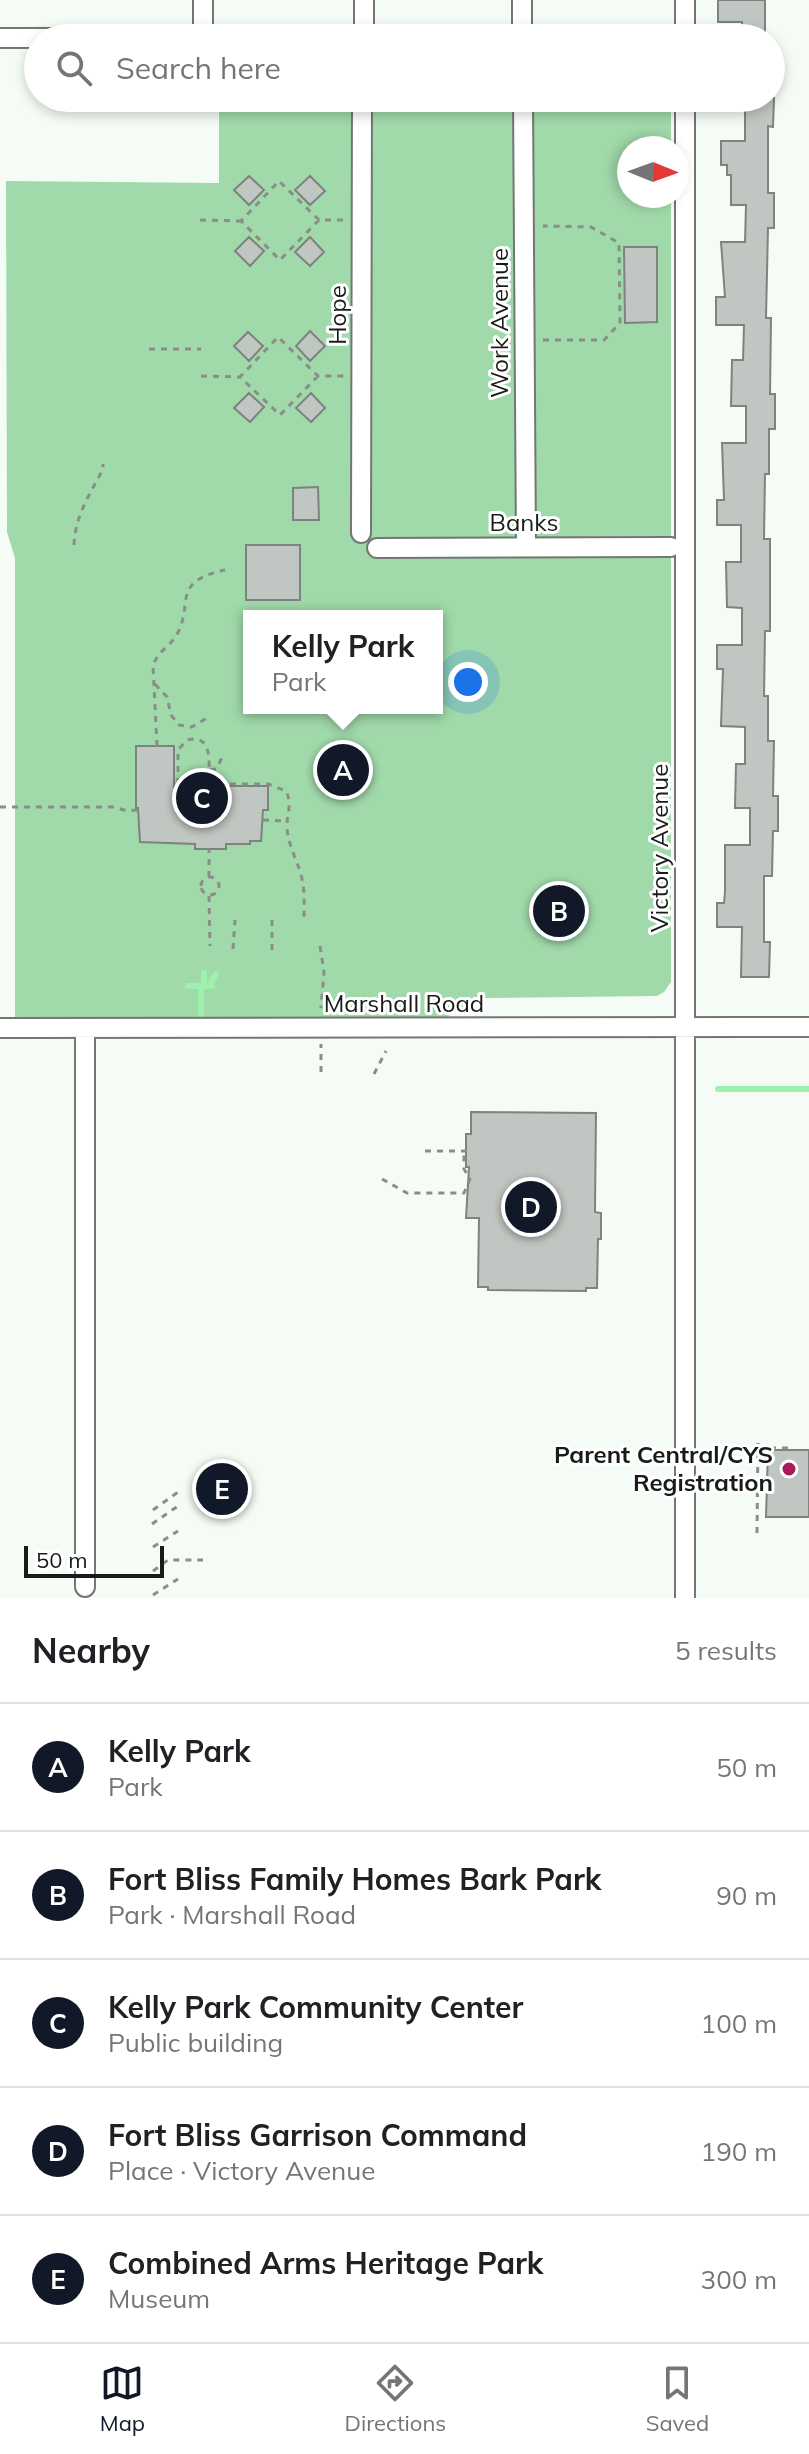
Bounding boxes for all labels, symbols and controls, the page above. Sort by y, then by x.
search box [24,24,785,112]
icon: search [52,46,96,90]
text: Search here [116,49,281,87]
north arrow [617,136,689,208]
street label: Work Avenue [484,248,514,398]
street label: Hope [322,285,352,345]
street label: Banks [490,507,558,537]
popup [243,610,443,714]
text: Kelly Park [272,627,414,665]
your location [448,662,488,702]
text: Park [272,665,327,698]
pin: A [317,740,369,800]
street label: Victory Avenue [644,764,674,932]
pin: C [176,768,228,828]
pin: B [533,881,585,941]
street label: Marshall Road [324,988,484,1018]
pin: D [505,1177,557,1237]
place label: Parent Central/CYS Registration [554,1439,773,1497]
pin: E [196,1459,248,1519]
marker: Parent Central/CYS Registration [780,1460,798,1478]
scale bar [24,1542,164,1578]
text: 50 m [36,1546,87,1574]
text: Nearby [32,1629,150,1672]
text: 5 results [675,1634,777,1667]
text: Kelly Park [108,1732,250,1770]
text: A [48,1751,68,1784]
text: 50 m [716,1751,777,1784]
text: Park [108,1770,163,1803]
text: Fort Bliss Family Homes Bark Park [108,1860,601,1898]
text: B [49,1879,67,1912]
text: 90 m [716,1879,777,1912]
text: Park · Marshall Road [108,1898,356,1931]
text: Kelly Park Community Center [108,1988,523,2026]
text: C [49,2007,67,2040]
text: 100 m [701,2007,777,2040]
text: Public building [108,2026,283,2059]
text: Fort Bliss Garrison Command [108,2116,527,2154]
text: D [48,2135,68,2168]
text: 190 m [701,2135,777,2168]
text: Place · Victory Avenue [108,2154,375,2187]
text: Combined Arms Heritage Park [108,2244,543,2282]
text: E [50,2263,66,2296]
text: 300 m [701,2263,777,2296]
text: Museum [108,2282,210,2315]
tab: Map [100,2361,145,2437]
tab: Directions [345,2361,446,2437]
tab: Saved [646,2361,709,2437]

